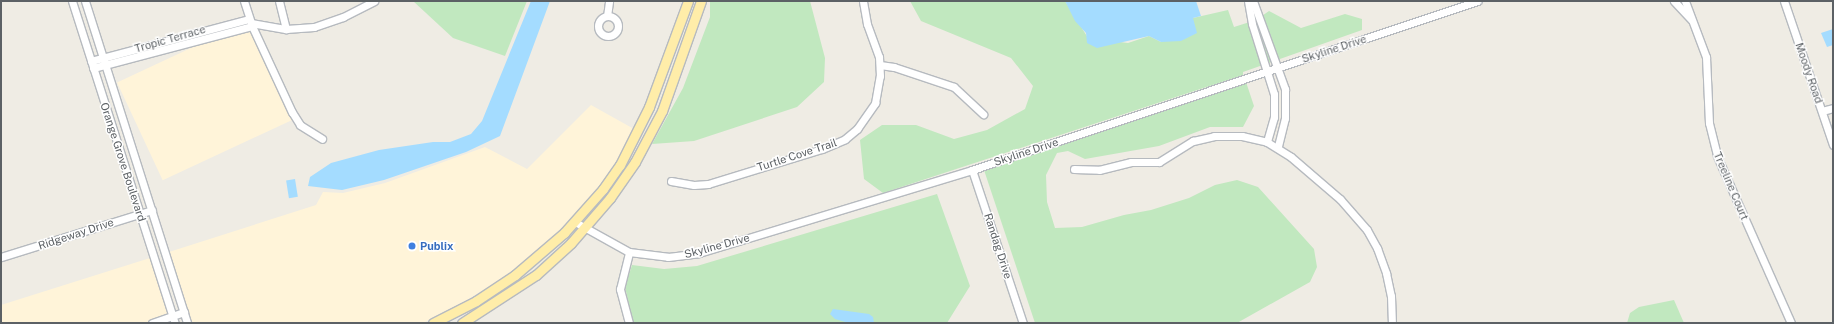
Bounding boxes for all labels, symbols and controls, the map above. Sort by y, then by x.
street label: Tropic Terrace [133,23,207,55]
street label: Skyline Drive [1300,32,1368,66]
street label: Moody Road [1792,41,1826,105]
street label: Orange Grove Boulevard [98,101,148,223]
street label: Skyline Drive [992,135,1060,169]
street label: Turtle Cove Trail [755,136,839,174]
street label: Treeline Court [1711,150,1751,222]
street label: Randag Drive [981,212,1015,280]
street label: Ridgeway Drive [37,216,115,252]
street label: Skyline Drive [683,231,751,261]
place label: Publix [420,239,453,253]
marker: Publix [407,241,417,251]

